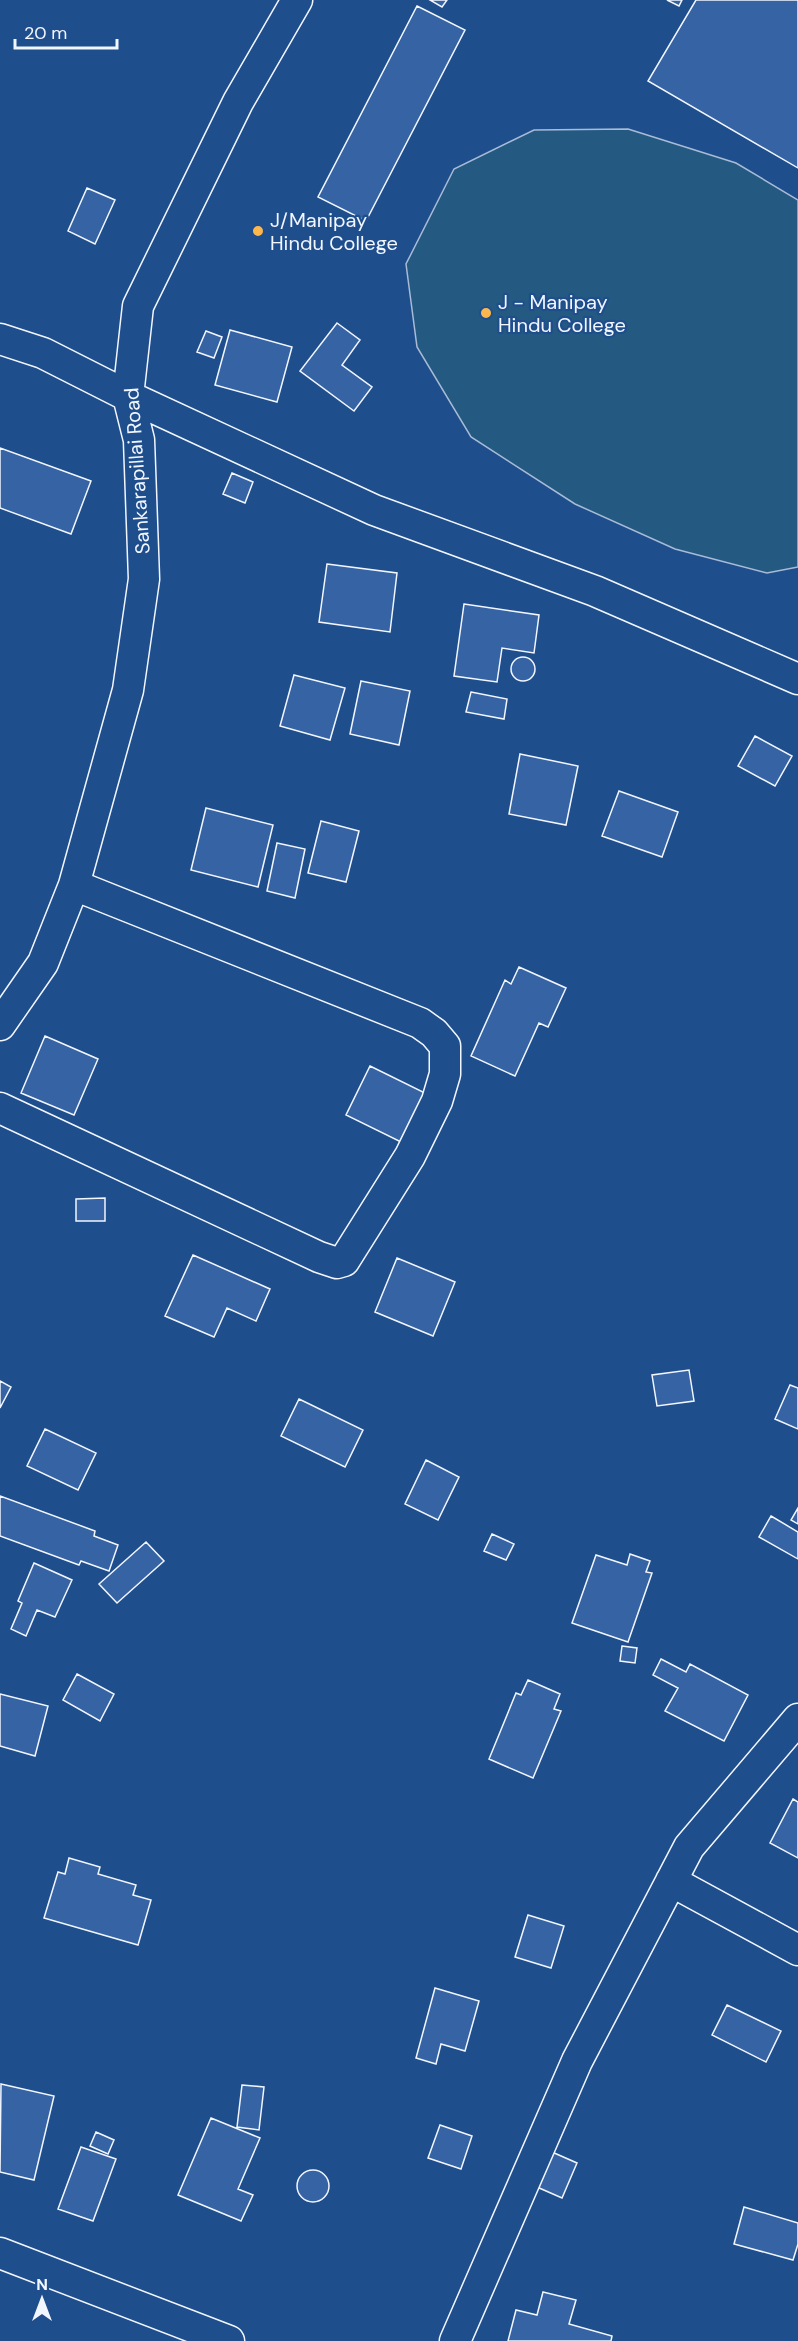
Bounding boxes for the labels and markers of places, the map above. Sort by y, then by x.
place label: J/Manipay Hindu College [270,207,398,256]
marker: J/Manipay Hindu College [251,224,265,238]
place label: J - Manipay Hindu College [498,289,626,338]
marker: J - Manipay Hindu College [479,306,493,320]

